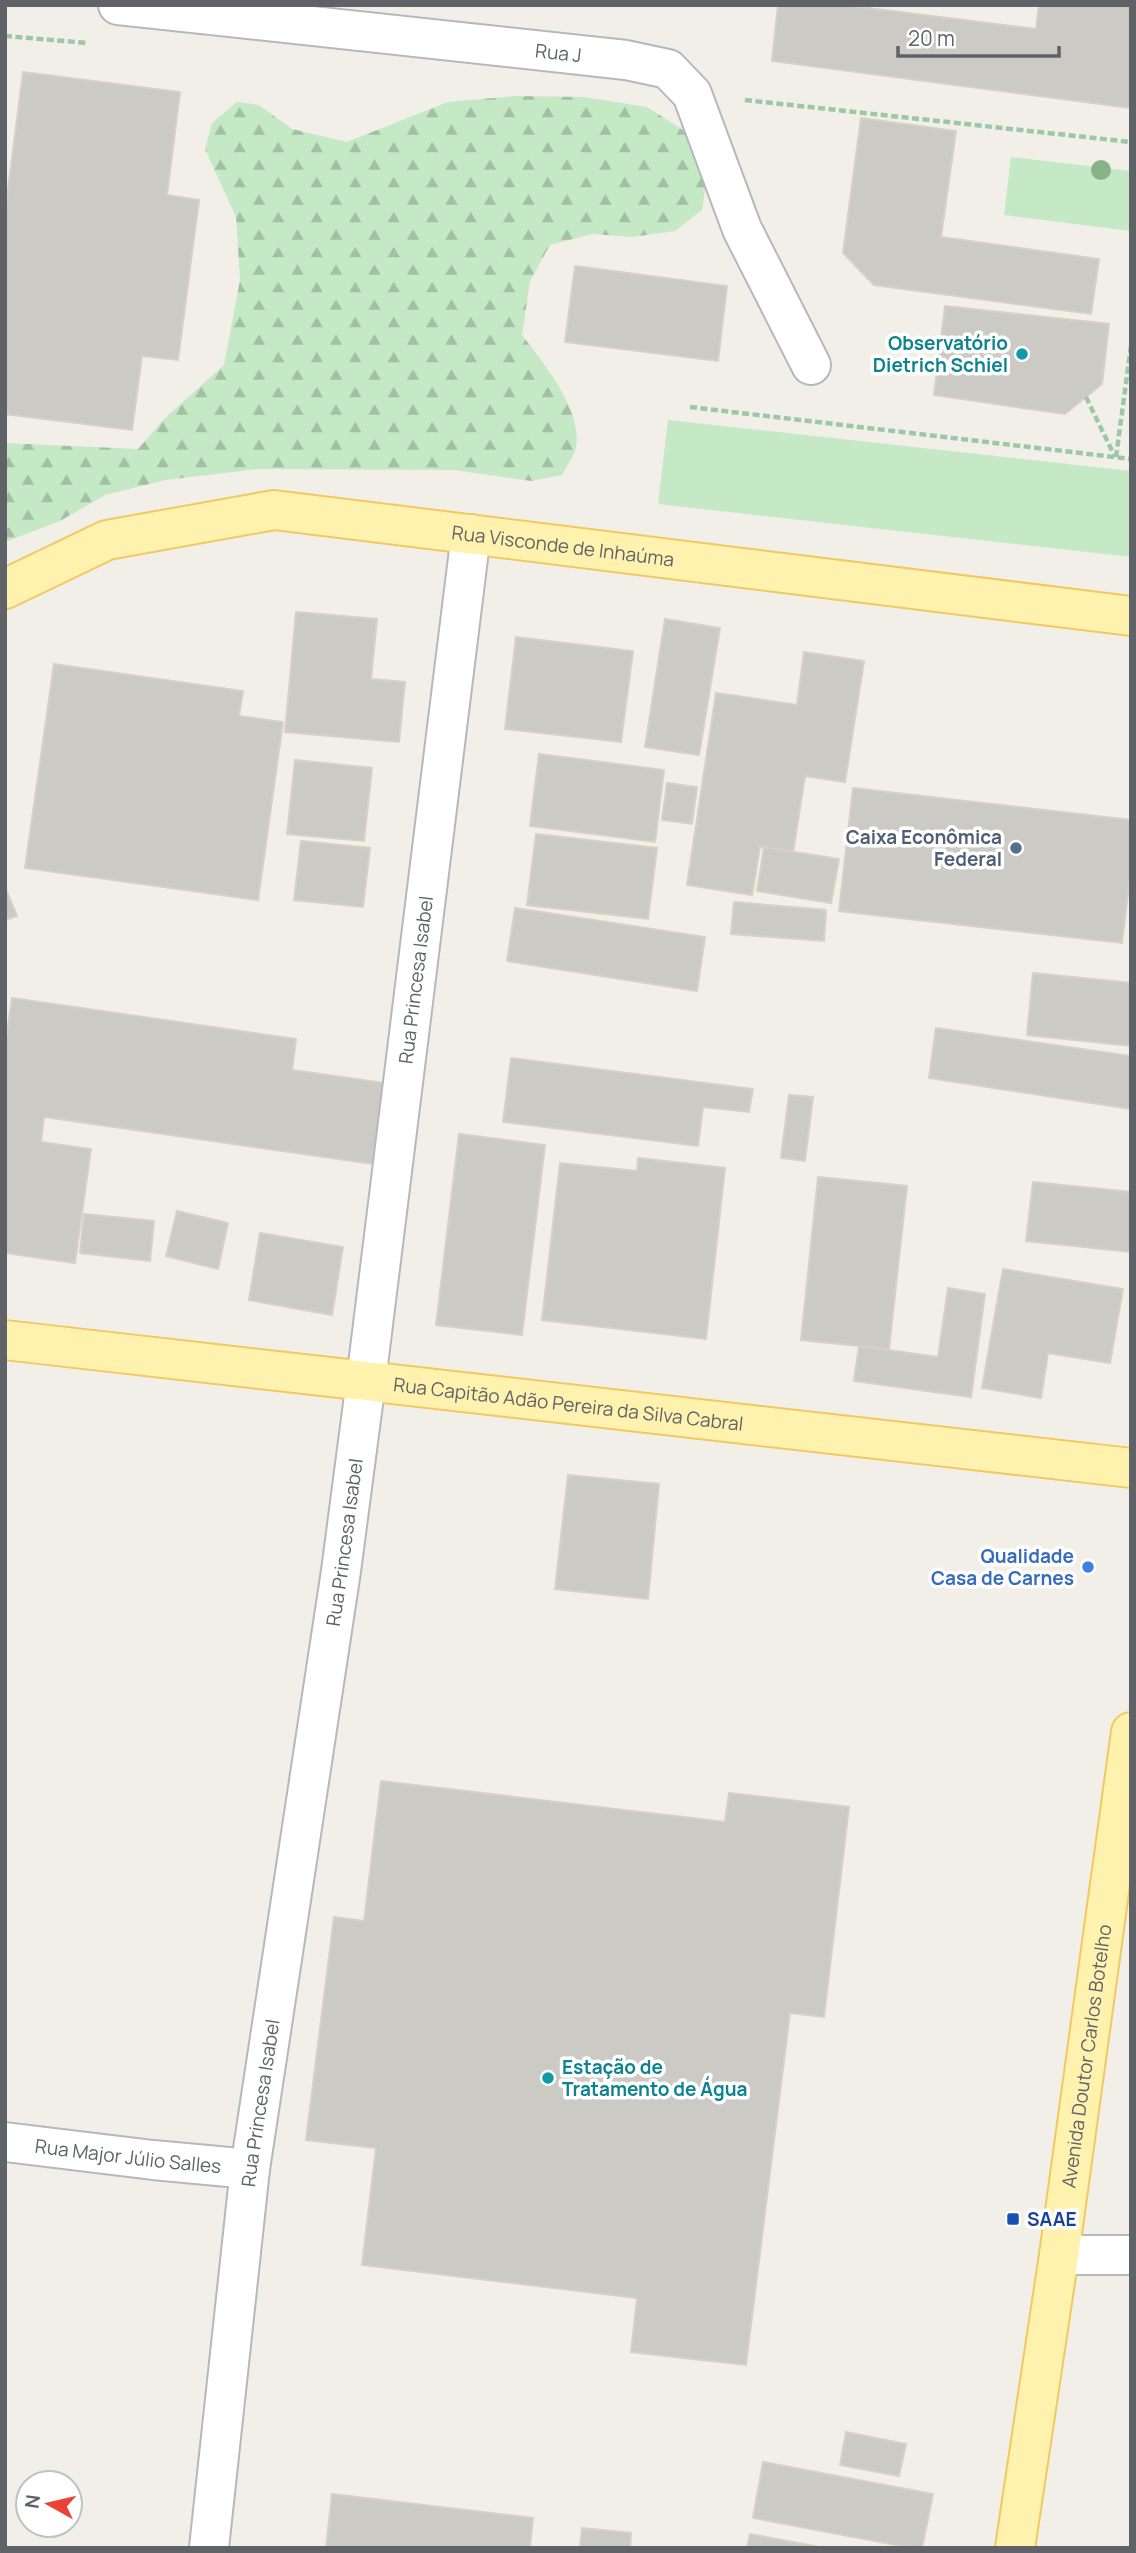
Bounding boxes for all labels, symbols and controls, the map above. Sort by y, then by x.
scale bar [898,14,1059,58]
text: 20 m [908,24,955,52]
street label: Rua J [534,37,583,68]
place label: Observatório Dietrich Schiel [873,330,1008,378]
marker: Observatório Dietrich Schiel [1014,346,1030,362]
street label: Rua Visconde de Inhaúma [450,519,676,572]
place label: Caixa Econômica Federal [846,824,1002,872]
marker: Caixa Econômica Federal [1008,840,1024,856]
street label: Rua Princesa Isabel [392,894,439,1065]
street label: Rua Capitão Adão Pereira da Silva Cabral [392,1371,745,1437]
street label: Rua Princesa Isabel [320,1457,369,1628]
place label: Qualidade Casa de Carnes [931,1543,1074,1591]
marker: Qualidade Casa de Carnes [1080,1559,1096,1575]
street label: Avenida Doutor Carlos Botelho [1055,1923,1117,2190]
street label: Rua Princesa Isabel [235,2017,286,2188]
place label: Estação de Tratamento de Água [562,2054,747,2102]
marker: Estação de Tratamento de Água [540,2070,556,2086]
street label: Rua Major Júlio Salles [34,2133,222,2179]
place label: SAAE [1027,2206,1077,2232]
marker: SAAE [1005,2211,1021,2227]
north arrow [14,2469,84,2539]
text: N [18,2493,46,2510]

